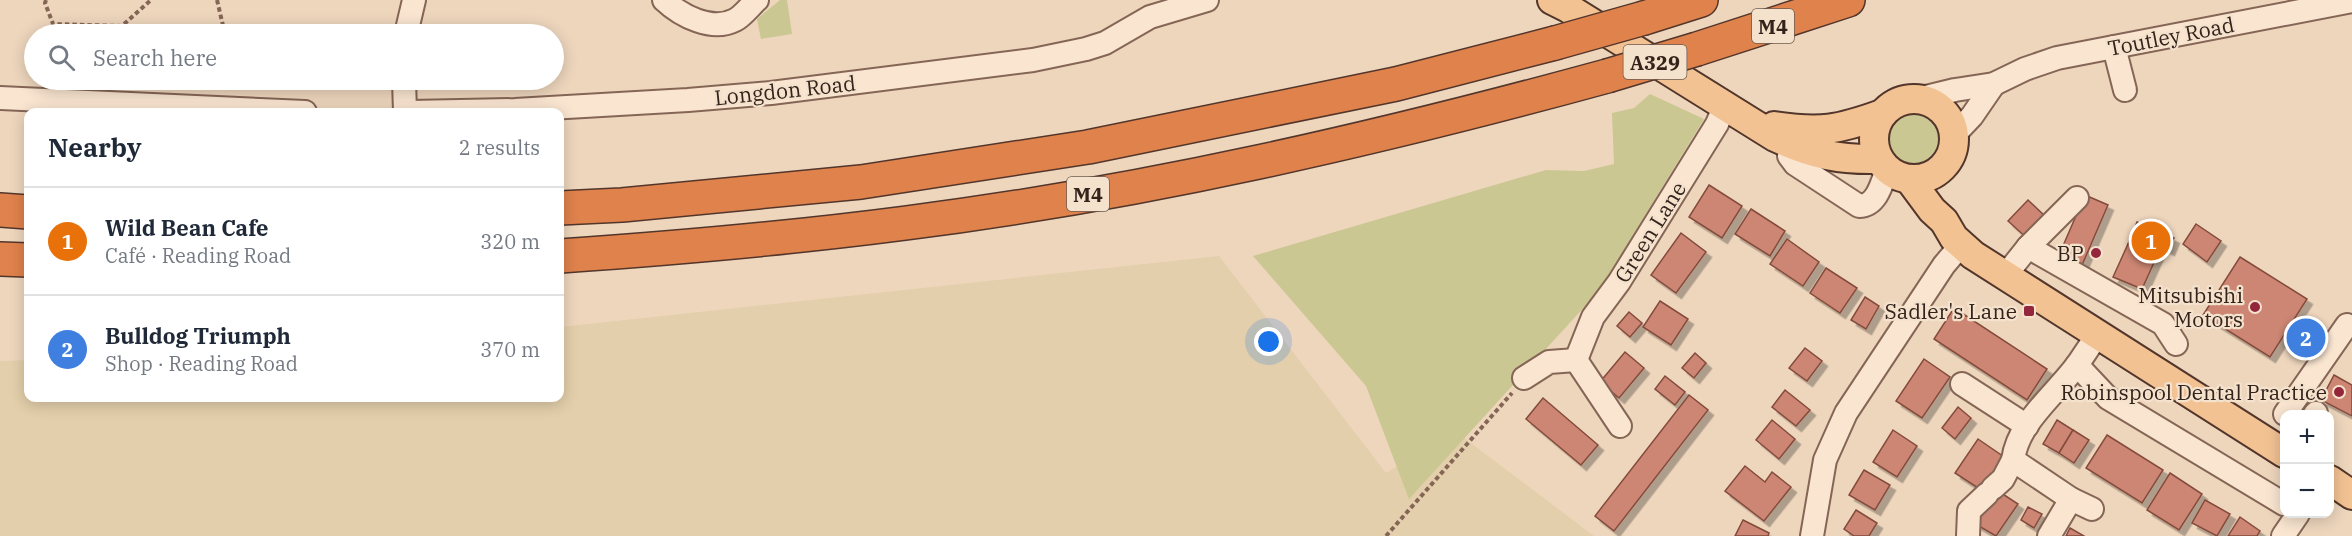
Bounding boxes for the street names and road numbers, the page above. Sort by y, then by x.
road number: M4 [1752,9,1794,43]
street label: Toutley Road [2105,10,2237,62]
road number: A329 [1624,45,1686,79]
street label: Longdon Road [713,69,857,111]
street label: Green Lane [1608,176,1692,288]
road number: M4 [1067,177,1109,211]

